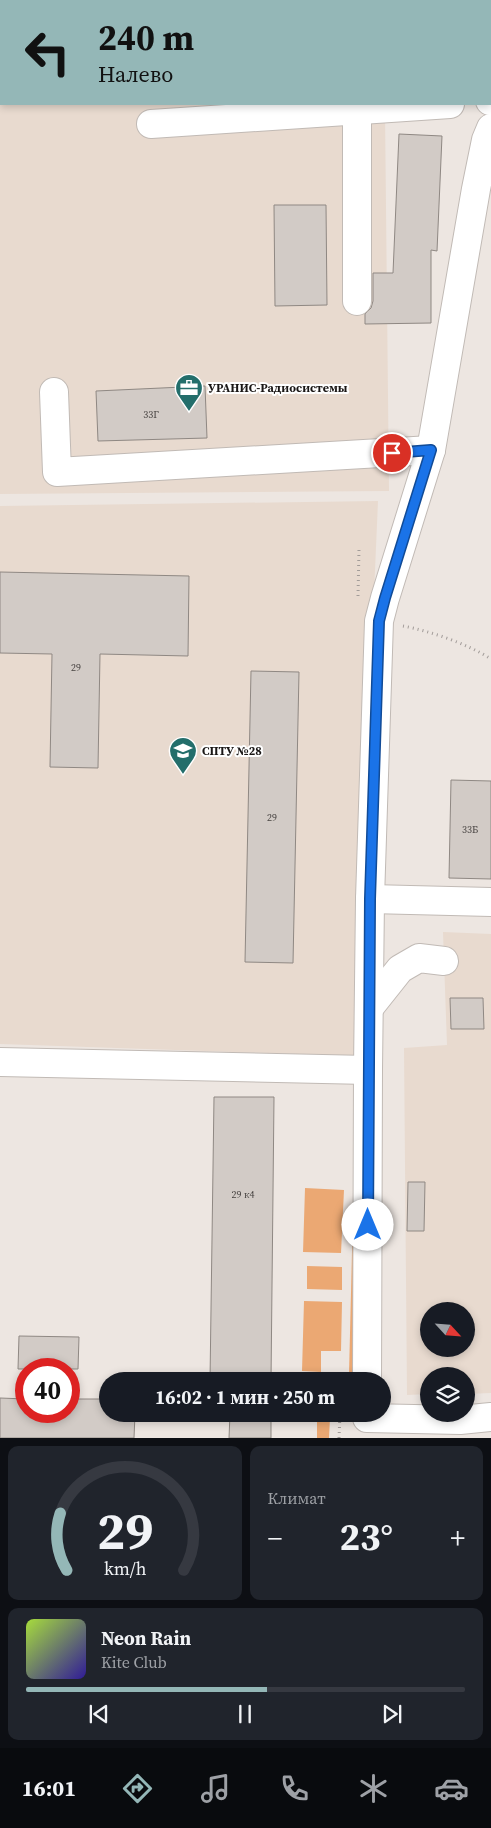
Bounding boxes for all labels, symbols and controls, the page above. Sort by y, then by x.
text: 240 m [98,14,194,62]
icon: left [15,20,80,85]
text: Налево [98,59,173,89]
office icon: УРАНИС-Радиосистемы [174,373,204,412]
place label: УРАНИС-Радиосистемы [208,380,348,396]
house number: 33Г [143,408,159,421]
pin [371,432,413,474]
icon: arrive [378,439,406,467]
house number: 29 [71,661,81,674]
school or university icon: СПТУ №28 [168,736,198,775]
place label: СПТУ №28 [202,743,262,759]
house number: 29 [267,811,277,824]
house number: 33Б [462,823,478,836]
house number: 29 к4 [232,1188,254,1201]
position arrow [341,1198,393,1250]
north arrow [420,1302,475,1358]
map controls [420,1302,475,1422]
speed limit sign: 40 [15,1358,80,1423]
button: layers [420,1367,475,1422]
text: 16:02 · 1 мин · 250 m [155,1384,335,1410]
text: Климат [268,1487,326,1509]
text: 29 [97,1495,153,1566]
text: 23° [339,1511,393,1563]
text: − [268,1519,282,1557]
text: + [450,1519,465,1557]
text: km/h [103,1556,146,1581]
text: Neon Rain [101,1625,191,1651]
text: Kite Club [101,1651,167,1673]
icon: previous [85,1700,113,1728]
icon: pause [231,1700,259,1728]
icon: next [378,1700,406,1728]
icon: directions [120,1771,155,1806]
icon: music [198,1771,233,1806]
icon: phone [277,1771,312,1806]
icon: climate [356,1771,391,1806]
icon: car [434,1771,469,1806]
text: 16:01 [22,1773,76,1803]

